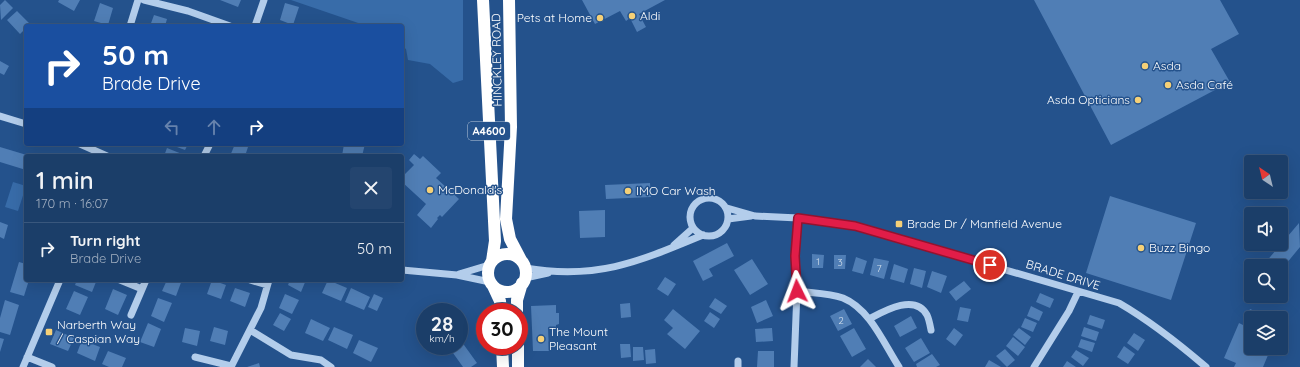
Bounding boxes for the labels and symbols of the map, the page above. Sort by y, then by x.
place label: Aldi [640,8,660,23]
place label: Pets at Home [517,10,592,25]
marker: Aldi [627,11,637,21]
street label: HINCKLEY ROAD [488,13,505,107]
marker: Pets at Home [595,13,605,23]
place label: Asda [1153,58,1181,73]
marker: Asda [1140,61,1150,71]
place label: Asda Café [1176,77,1233,92]
marker: Asda Café [1163,80,1173,90]
place label: Asda Opticians [1047,92,1130,107]
marker: Asda Opticians [1133,95,1143,105]
road number: A4600 [468,122,510,140]
north arrow [1244,155,1288,199]
place label: McDonald's [438,182,503,197]
place label: IMO Car Wash [636,183,716,198]
marker: McDonald's [425,185,435,195]
marker: IMO Car Wash [623,186,633,196]
place label: Brade Dr / Manfield Avenue [907,216,1062,231]
marker: Brade Dr / Manfield Avenue [894,219,904,229]
place label: Buzz Bingo [1149,240,1210,255]
marker: Buzz Bingo [1136,243,1146,253]
pin [973,248,1007,282]
house number: 1 [816,255,820,268]
house number: 3 [837,256,843,269]
street label: BRADE DRIVE [1024,256,1102,293]
house number: 7 [876,262,882,275]
position arrow [776,270,818,312]
speed limit sign: 30 [476,303,528,355]
house number: 2 [838,314,844,327]
place label: Narberth Way / Caspian Way [57,317,140,346]
place label: The Mount Pleasant [549,324,608,353]
marker: Narberth Way / Caspian Way [44,327,54,337]
marker: The Mount Pleasant [536,334,546,344]

